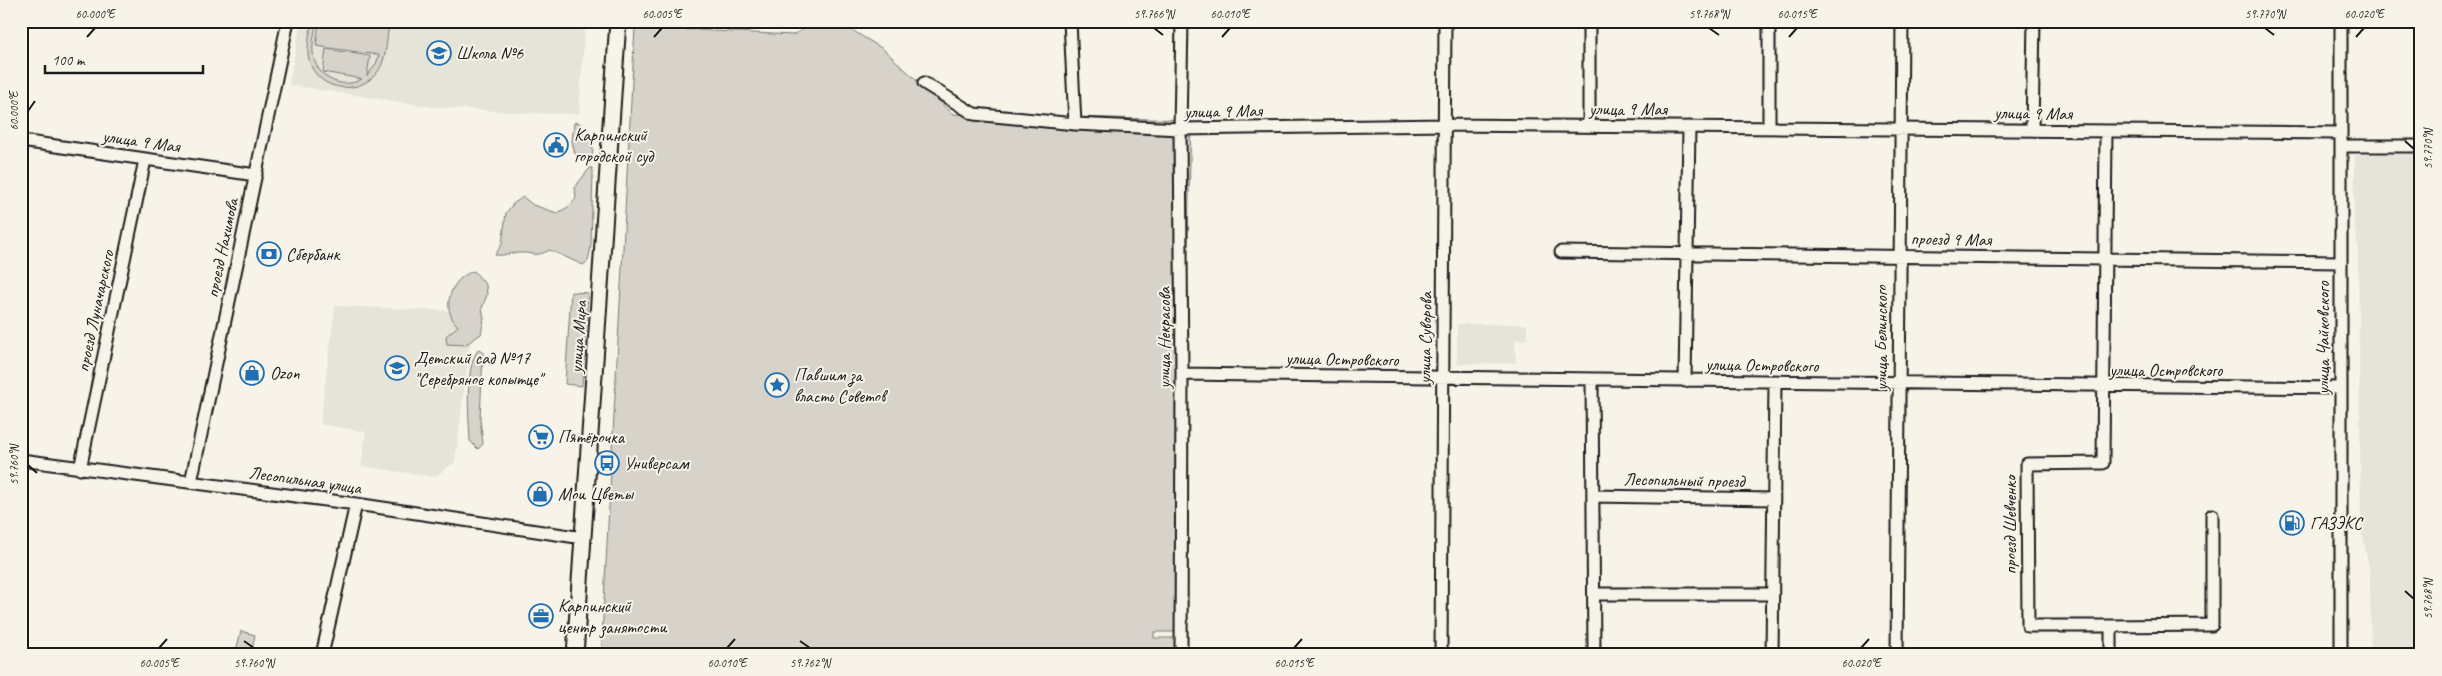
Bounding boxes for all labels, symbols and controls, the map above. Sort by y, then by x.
text: 60.000°E [75,6,116,22]
text: 60.005°E [642,6,683,22]
text: 59.766°N [1134,6,1176,22]
text: 60.010°E [1210,6,1251,22]
text: 59.768°N [1689,6,1731,22]
text: 60.015°E [1777,6,1818,22]
text: 59.770°N [2245,6,2287,22]
text: 60.020°E [2344,6,2385,22]
school or university icon: Школа №6 [426,40,452,66]
scale bar [45,42,202,74]
place label: Школа №6 [456,42,524,64]
text: 100 m [52,51,86,70]
text: 60.000°E [6,90,22,131]
street label: улица 9 Мая [1588,98,1668,120]
street label: улица 9 Мая [1183,99,1263,123]
street label: улица 9 Мая [1993,101,2073,125]
place label: Карпинский городской суд [574,124,655,167]
street label: улица 9 Мая [100,125,182,158]
text: 59.770°N [2420,127,2436,169]
public building icon: Карпинский городской суд [543,132,569,158]
street label: проезд Нахимова [201,195,244,300]
street label: проезд 9 Мая [1910,227,1993,251]
bank icon: Сбербанк [256,241,282,267]
place label: Сбербанк [286,243,341,265]
street label: проезд Луначарского [71,247,119,374]
street label: улица Чайковского [2312,280,2334,396]
street label: улица Белинского [1870,284,1892,392]
street label: улица Некрасова [1153,286,1175,390]
street label: улица Суворова [1413,291,1437,385]
street label: улица Мира [564,298,592,375]
place label: Детский сад №17 "Серебряное копытце" [414,347,546,390]
street label: улица Островского [1284,347,1400,371]
street label: улица Островского [1704,353,1820,377]
school or university icon: Детский сад №17 "Серебряное копытце" [384,355,410,381]
street label: улица Островского [2109,359,2224,381]
shop icon: Ozon [239,360,265,386]
place label: Ozon [270,362,300,384]
place label: Павшим за власть Советов [794,364,888,407]
place icon: Павшим за власть Советов [764,372,790,398]
supermarket icon: Пятёрочка [528,424,554,450]
place label: Пятёрочка [558,426,626,448]
text: 59.760°N [6,443,22,485]
bus stop icon: Универсам [594,450,620,476]
place label: Универсам [624,452,690,474]
street label: Лесопильная улица [248,461,364,499]
street label: Лесопильный проезд [1623,468,1746,492]
street label: проезд Шевченко [1999,474,2021,574]
shop icon: Мои Цветы [527,481,553,507]
place label: Мои Цветы [558,483,635,505]
fuel station icon: ГАЗЭКС [2279,510,2305,536]
place label: ГАЗЭКС [2310,512,2364,534]
text: 59.768°N [2420,577,2436,619]
place label: Карпинский центр занятости [558,595,667,639]
office icon: Карпинский центр занятости [528,603,554,629]
text: 60.005°E [139,655,180,671]
text: 59.760°N [234,655,276,671]
text: 60.010°E [707,655,748,671]
text: 59.762°N [790,655,832,671]
text: 60.015°E [1274,655,1315,671]
text: 60.020°E [1841,655,1882,671]

